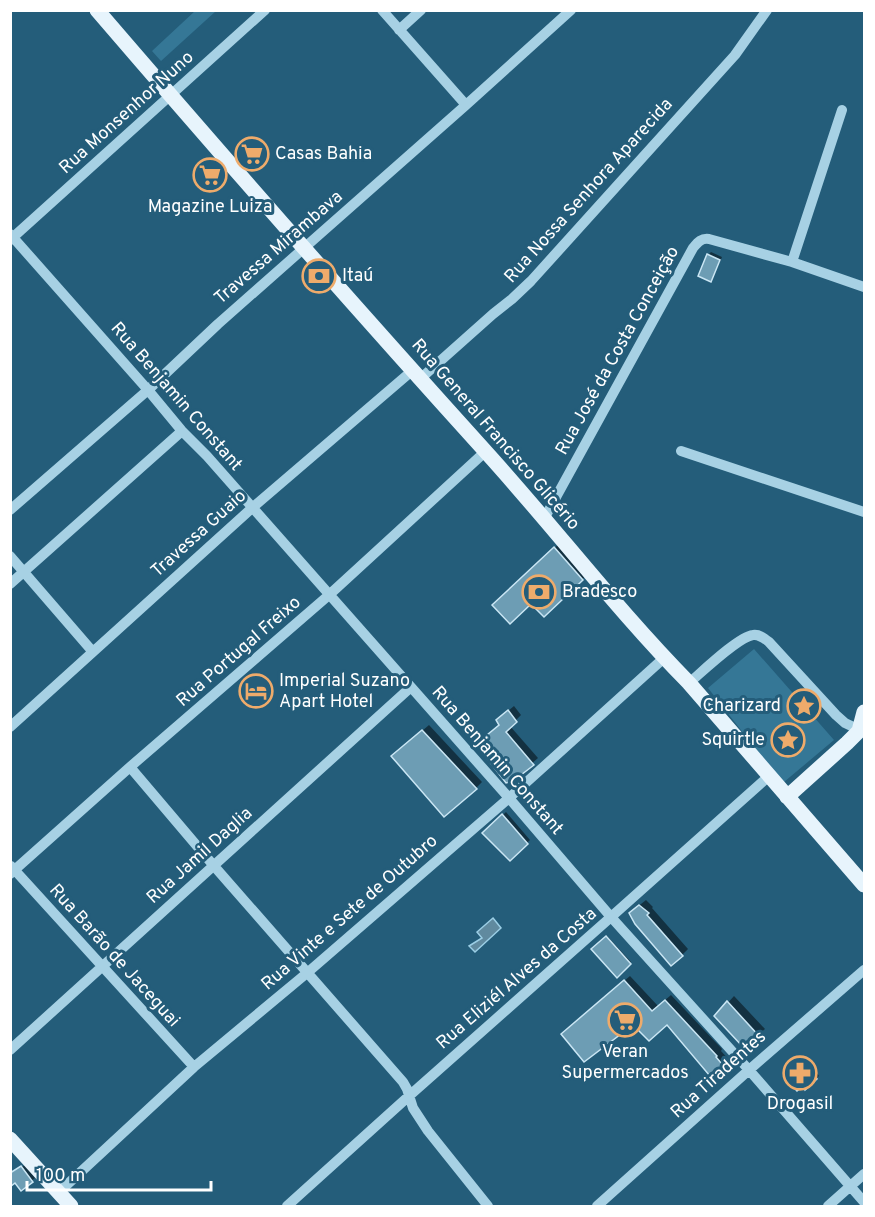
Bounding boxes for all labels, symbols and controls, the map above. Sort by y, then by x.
street label: Rua Monsenhor Nuno [55,46,199,180]
street label: Rua Nossa Senhora Aparecida [500,94,678,288]
supermarket icon: Casas Bahia [234,136,270,172]
place label: Casas Bahia [275,143,372,166]
supermarket icon: Magazine Luiza [192,157,228,193]
street label: Travessa Mirambava [210,186,348,310]
place label: Magazine Luiza [148,196,272,219]
street label: Rua José da Costa Conceição [551,242,685,460]
bank icon: Itaú [301,258,337,294]
place label: Itaú [342,265,373,288]
street label: Rua Benjamin Constant [105,318,247,476]
street label: Rua General Francisco Glicério [406,335,584,535]
street label: Travessa Guaio [146,485,252,583]
bank icon: Bradesco [521,574,557,610]
place label: Bradesco [562,581,637,604]
street label: Rua Portugal Freixo [172,592,306,712]
place label: Imperial Suzano Apart Hotel [279,670,410,714]
hotel icon: Imperial Suzano Apart Hotel [238,673,274,709]
street label: Rua Benjamin Constant [426,682,568,840]
place icon: Charizard [786,688,822,724]
place label: Charizard [702,695,781,718]
place icon: Squirtle [770,722,806,758]
place label: Squirtle [702,729,765,752]
street label: Rua Jamil Daglia [142,802,258,910]
street label: Rua Vinte e Sete de Outubro [257,830,443,996]
street label: Rua Barão de Jaceguai [44,880,184,1032]
street label: Rua Eliziél Alves da Costa [432,903,602,1055]
supermarket icon: Veran Supermercados [607,1002,643,1038]
street label: Rua Tiradentes [666,1026,772,1124]
place label: Veran Supermercados [561,1041,689,1085]
pharmacy icon: Drogasil [782,1055,818,1091]
place label: Drogasil [767,1093,833,1116]
scale bar [27,1154,212,1192]
text: 100 m [36,1165,85,1188]

